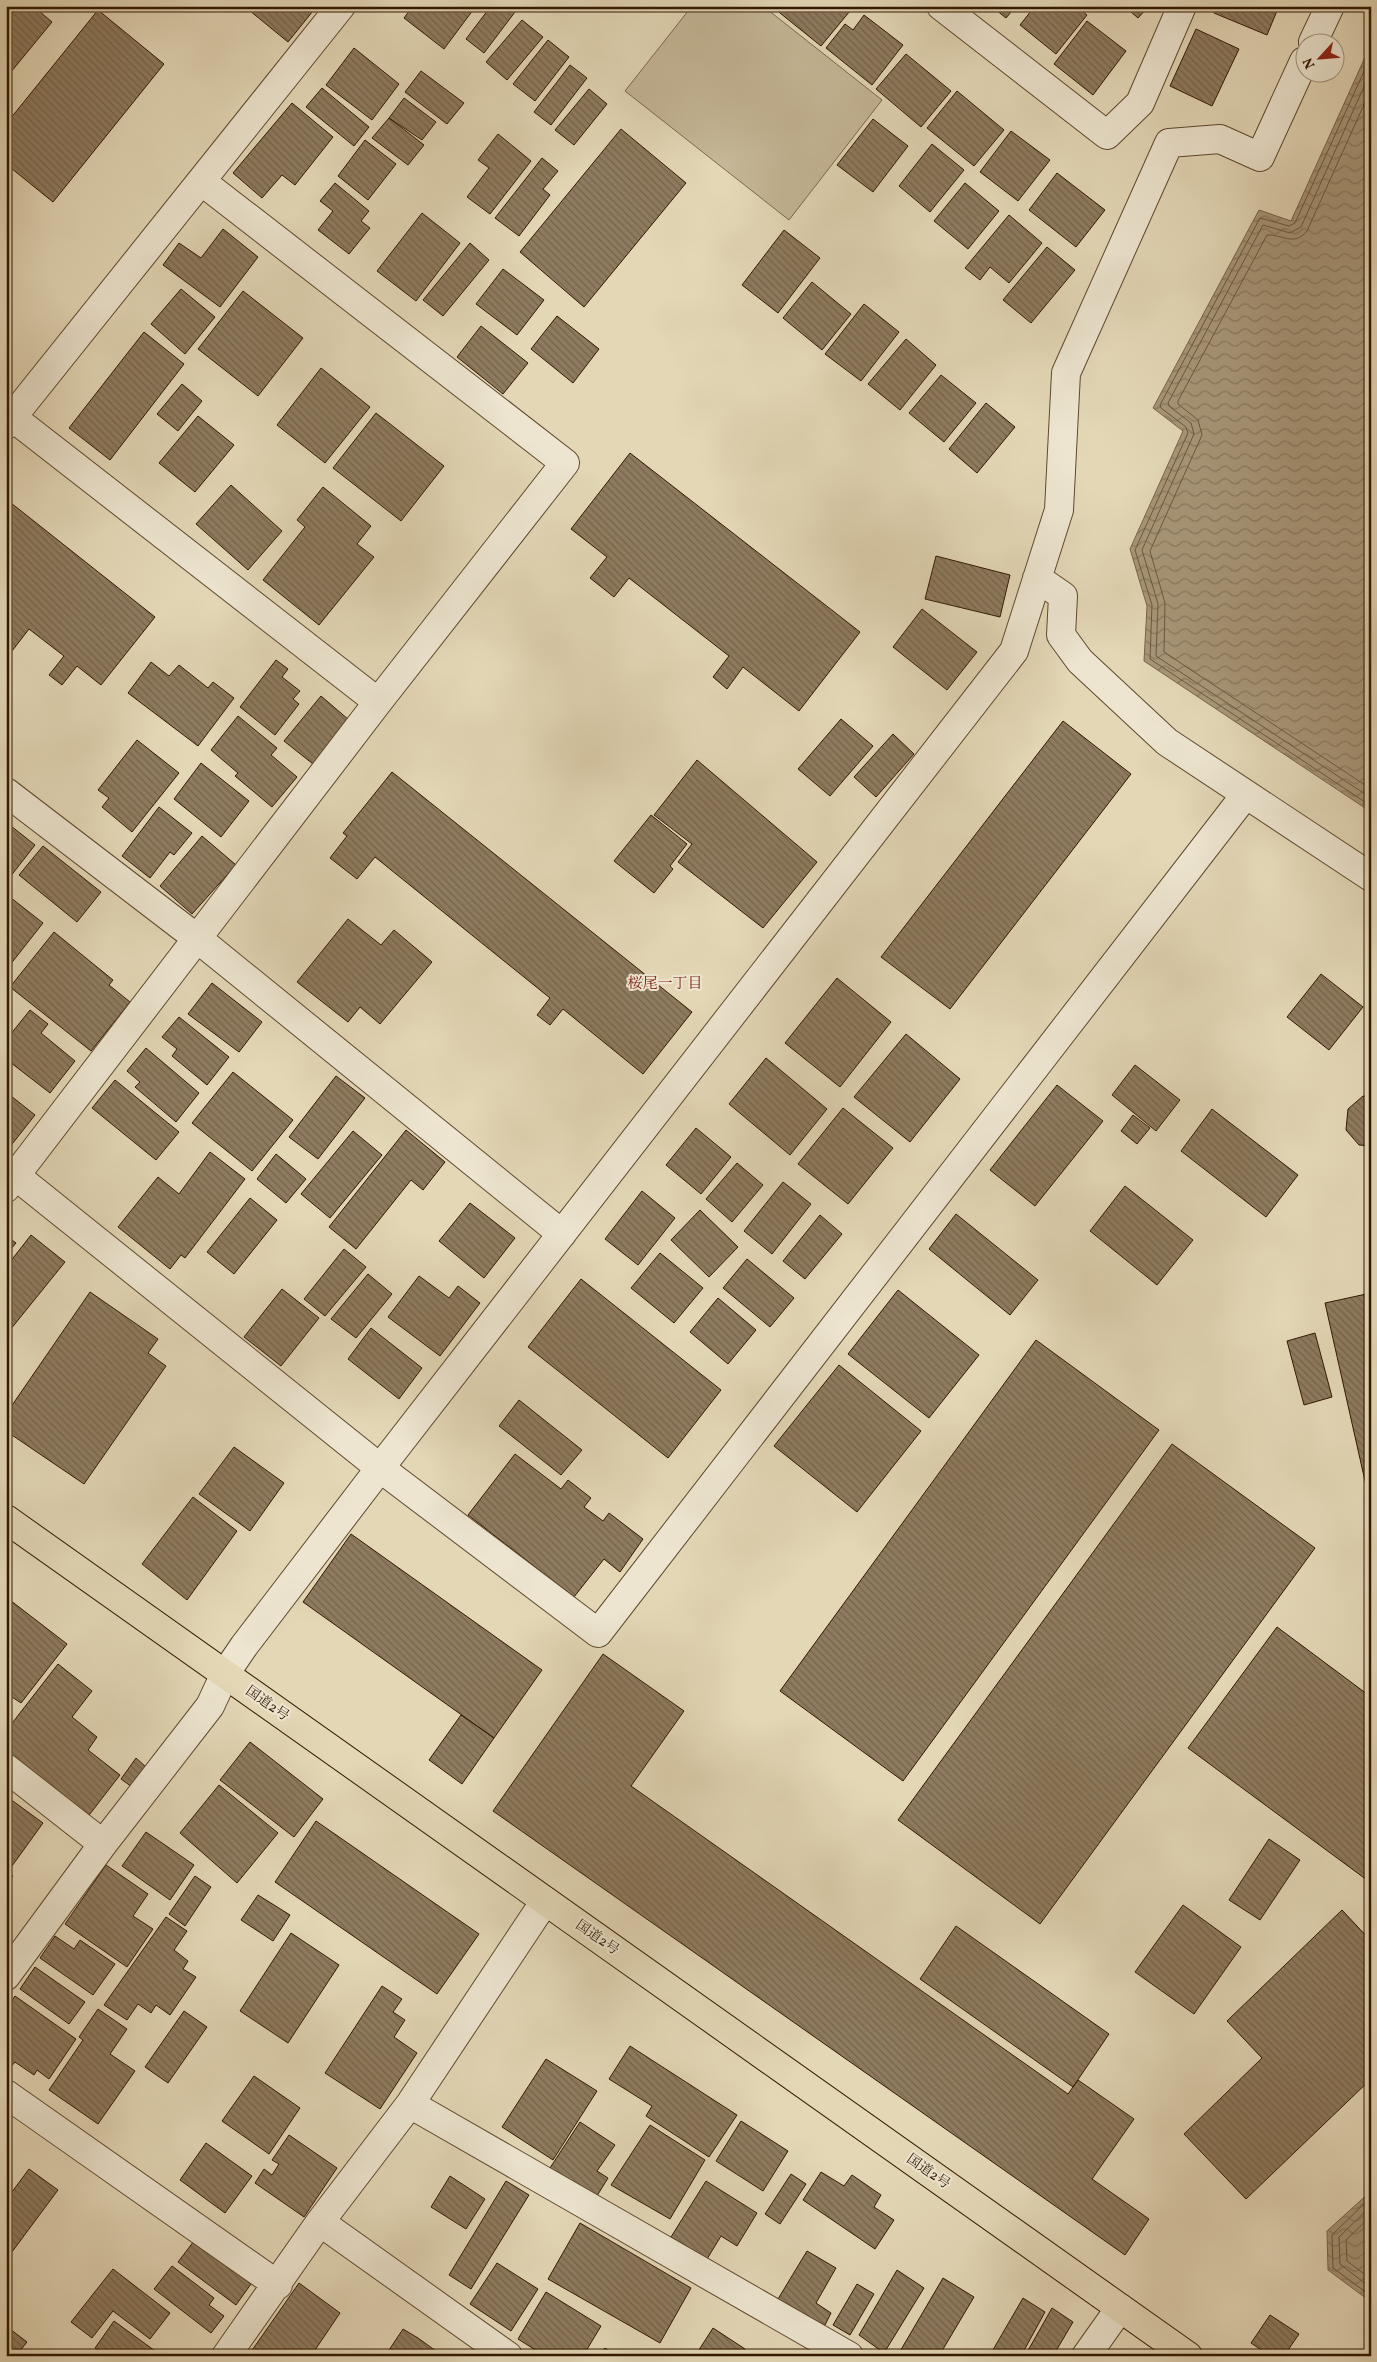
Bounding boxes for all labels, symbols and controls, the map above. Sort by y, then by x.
north arrow [1294,32,1344,82]
text: N [1299,54,1320,72]
district label: 桜尾一丁目 [627,974,703,995]
street label: 国道2号 [241,1682,293,1726]
street label: 国道2号 [571,1916,623,1960]
street label: 国道2号 [902,2150,954,2194]

